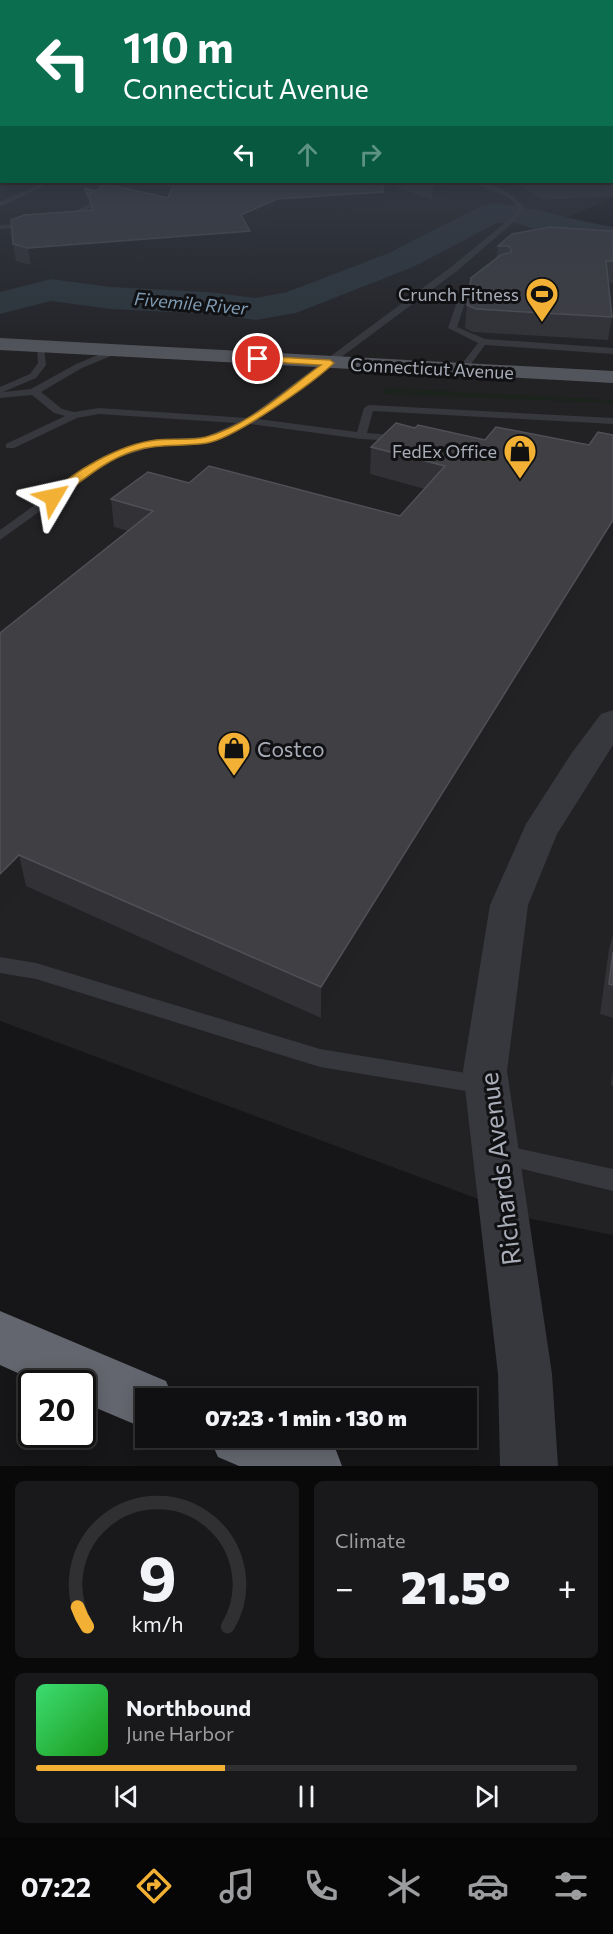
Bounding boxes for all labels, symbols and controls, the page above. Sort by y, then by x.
text: 110 m [123,20,234,72]
icon: left [24,24,102,102]
text: Connecticut Avenue [123,72,369,105]
icon: left [228,138,261,171]
icon: ahead [291,138,324,171]
icon: right [354,138,387,171]
sports icon: Crunch Fitness [524,276,560,323]
place label: Crunch Fitness [398,283,519,305]
water label: Fivemile River [133,287,249,319]
pin [232,333,283,384]
icon: arrive [241,342,274,375]
street label: Connecticut Avenue [350,353,514,383]
shop icon: FedEx Office [502,433,538,480]
place label: FedEx Office [392,440,497,462]
position arrow [21,465,85,529]
shop icon: Costco [216,730,252,777]
place label: Costco [257,736,325,761]
street label: Richards Avenue [472,1071,526,1267]
speed limit sign: 20 [18,1370,96,1448]
text: 07:23 · 1 min · 130 m [205,1404,407,1431]
text: Climate [335,1528,405,1552]
text: 9 [138,1538,176,1614]
text: 21.5° [401,1558,511,1613]
text: − [335,1566,354,1607]
text: + [558,1566,577,1607]
text: km/h [131,1610,183,1636]
text: Northbound [126,1694,251,1721]
text: June Harbor [126,1721,234,1745]
icon: previous [110,1780,143,1813]
icon: pause [290,1780,323,1813]
icon: next [470,1780,503,1813]
icon: directions [133,1865,175,1907]
icon: music [216,1865,258,1907]
icon: phone [300,1865,342,1907]
icon: climate [383,1865,425,1907]
icon: car [467,1865,509,1907]
icon: filters [550,1865,592,1907]
text: 07:22 [21,1870,91,1903]

